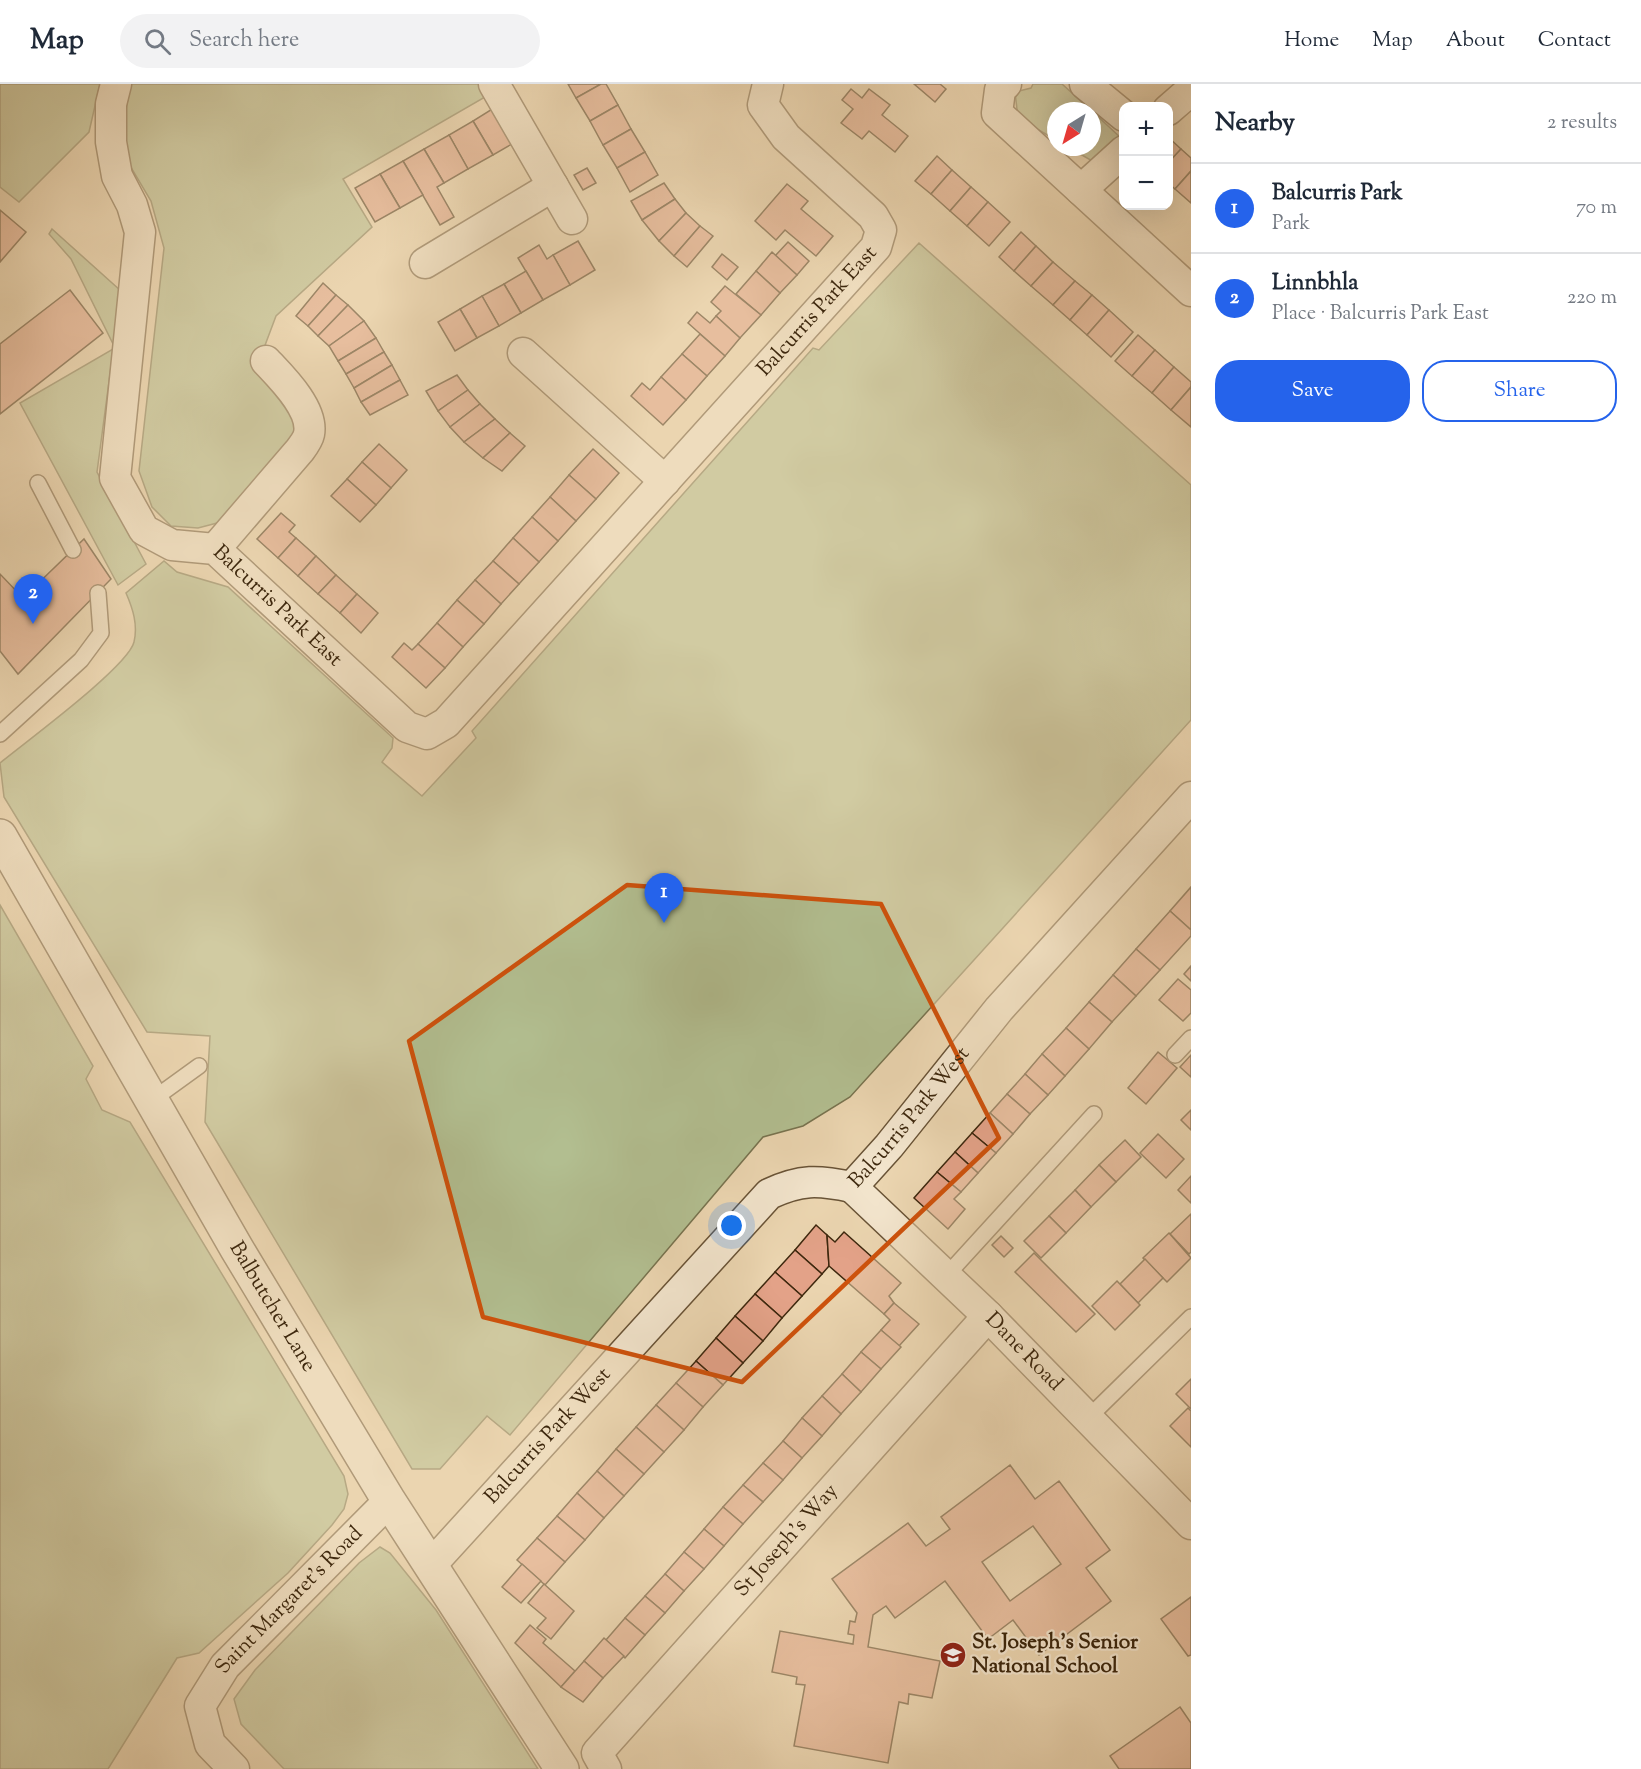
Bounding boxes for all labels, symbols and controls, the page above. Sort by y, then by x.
search box [120,14,540,68]
text: Map [30,21,84,61]
icon: search [141,25,174,58]
text: Search here [189,25,299,57]
text: Home [1284,26,1339,56]
text: Map [1372,26,1413,56]
text: About [1446,26,1505,56]
text: Contact [1538,26,1611,56]
north arrow [1047,102,1101,156]
map controls [1119,102,1173,210]
button: + [1119,102,1173,156]
text: Nearby [1215,105,1295,142]
text: 2 results [1547,109,1617,138]
button: − [1119,156,1173,210]
text: Balcurris Park [1272,178,1403,210]
text: 1 [1231,194,1238,223]
text: 70 m [1576,194,1617,223]
text: Park [1272,210,1310,239]
street label: Balcurris Park East [750,240,885,384]
text: Linnbhla [1272,268,1358,300]
text: 2 [1230,284,1239,313]
text: 220 m [1567,284,1617,313]
text: Place · Balcurris Park East [1272,300,1489,329]
button: Save [1215,360,1410,422]
button: Share [1422,360,1617,422]
street label: Balcurris Park East [205,538,348,674]
pin: 2 [14,574,52,624]
pin: 1 [644,874,684,923]
street label: Balcurris Park West [842,1041,978,1196]
your location [717,1211,746,1240]
street label: Balbutcher Lane [221,1236,323,1378]
street label: Dane Road [978,1306,1069,1399]
street label: Balcurris Park West [478,1361,618,1511]
street label: St Joseph's Way [728,1477,846,1604]
street label: Saint Margaret's Road [209,1520,370,1680]
place label: St. Joseph's Senior National School [972,1628,1138,1682]
school or university icon: St. Joseph's Senior National School [938,1640,968,1670]

